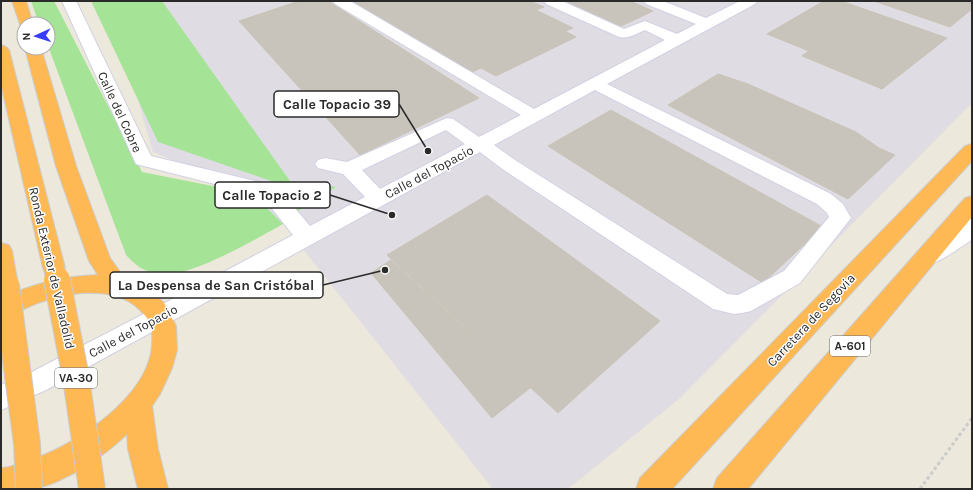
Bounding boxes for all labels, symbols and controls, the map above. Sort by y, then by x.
north arrow [16,16,56,56]
text: N [20,32,33,41]
street label: Calle del Cobre [95,69,145,155]
callout: Calle Topacio 39 [274,91,399,117]
text: Calle Topacio 39 [283,96,391,113]
street label: Calle del Topacio [382,142,476,202]
callout: Calle Topacio 2 [215,182,330,208]
street label: Ronda Exterior de Valladolid [26,186,78,350]
text: Calle Topacio 2 [222,187,322,204]
street label: Carretera de Segovia [764,270,858,370]
callout: La Despensa de San Cristóbal [110,272,323,298]
text: La Despensa de San Cristóbal [118,277,314,294]
street label: Calle del Topacio [86,301,180,361]
road number: A-601 [830,336,870,356]
road number: VA-30 [55,368,97,388]

